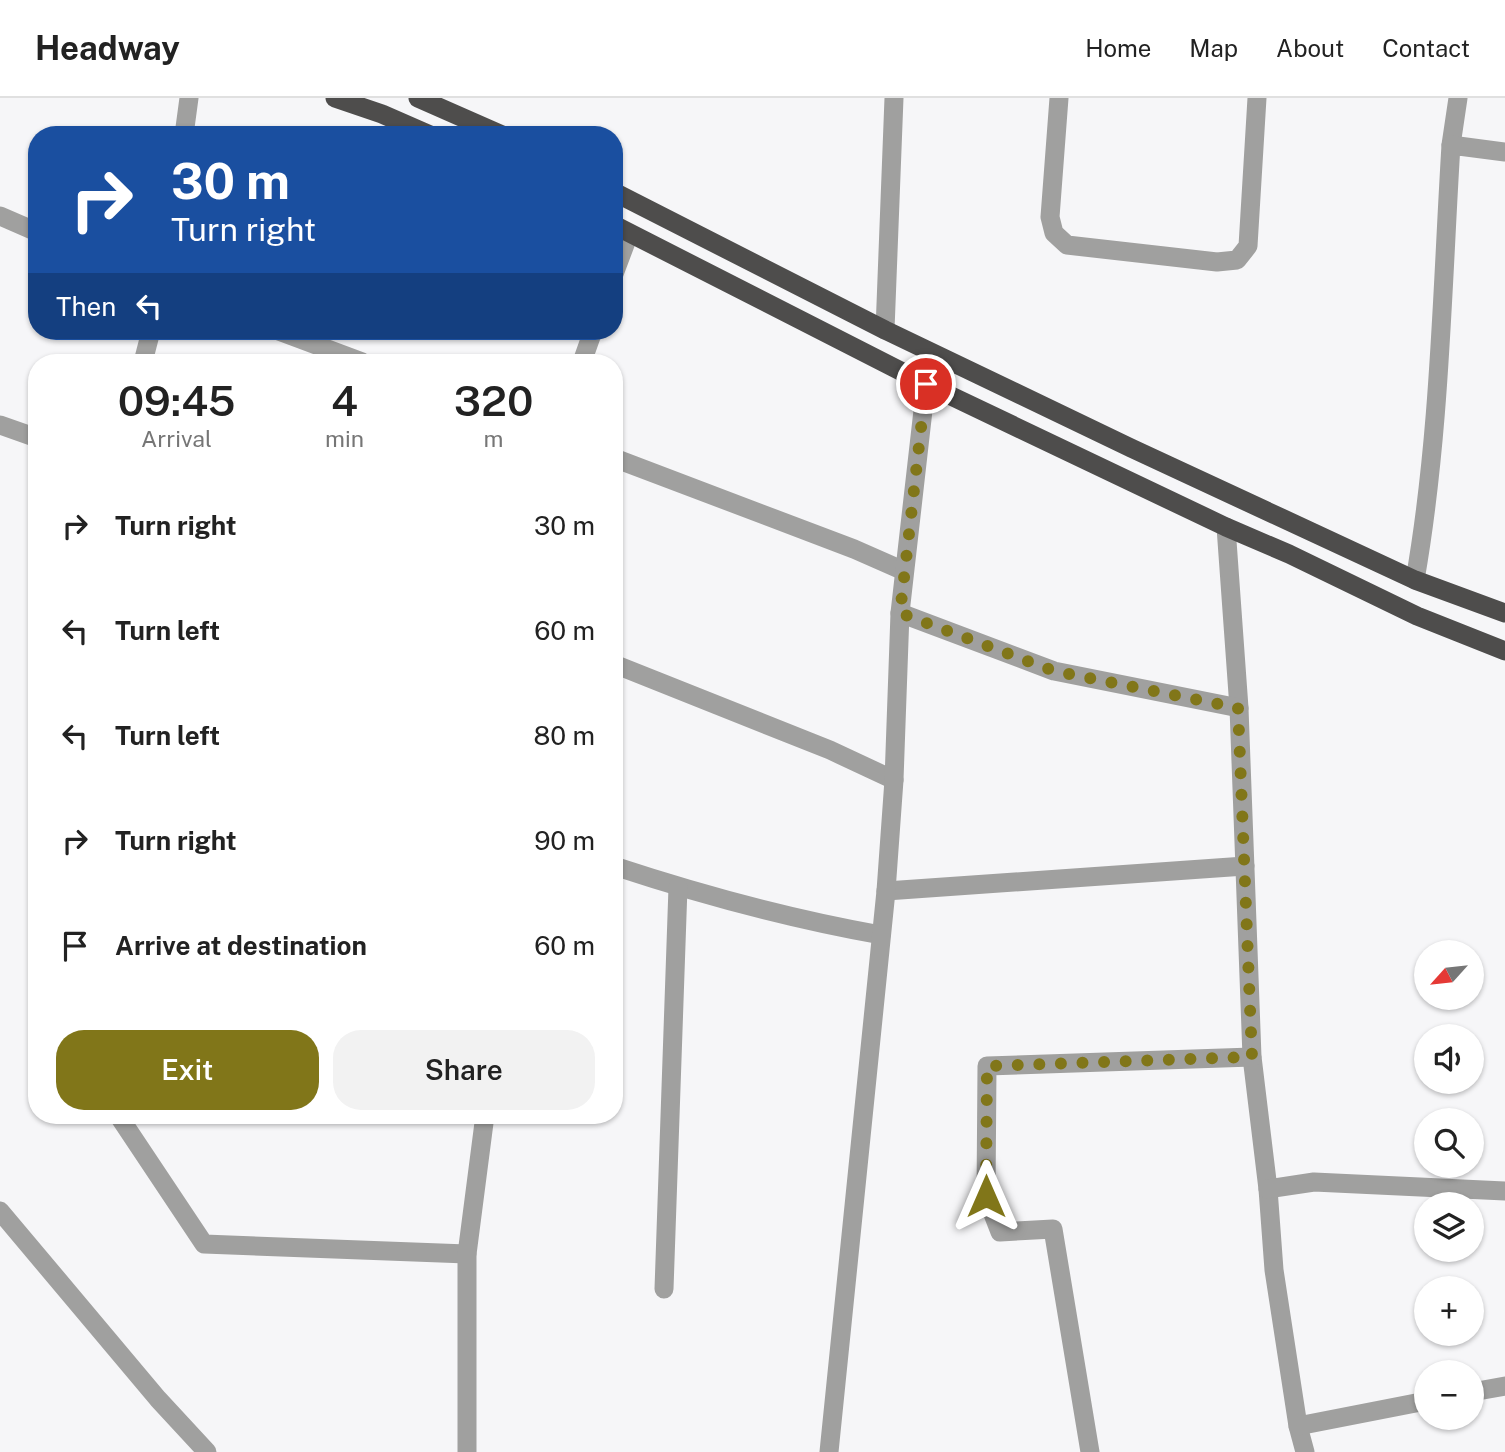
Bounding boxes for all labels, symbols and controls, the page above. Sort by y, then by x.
text: Headway [35,29,180,67]
text: Home [1085,34,1151,62]
text: Map [1189,34,1238,62]
text: About [1276,34,1344,62]
text: Contact [1382,34,1470,62]
text: 30 m [171,152,290,210]
icon: right [56,154,147,245]
text: Turn right [171,211,316,248]
icon: left [130,287,168,325]
text: Then [56,291,116,322]
pin [896,354,956,414]
icon: arrive [907,365,945,403]
text: 09:45 [118,376,235,425]
text: 4 [331,376,358,425]
text: 320 [454,376,533,425]
text: Arrival [141,425,212,452]
text: min [325,425,364,452]
text: m [484,425,503,452]
icon: right [56,507,94,545]
text: Turn right [115,510,237,541]
text: 30 m [534,510,595,541]
icon: left [56,612,94,650]
text: Turn left [115,615,220,646]
text: 60 m [534,615,595,646]
icon: left [56,717,94,755]
text: Turn left [115,720,220,751]
text: 80 m [534,720,595,751]
icon: right [56,822,94,860]
text: Turn right [115,825,237,856]
text: 90 m [534,825,595,856]
icon: arrive [56,927,94,965]
text: Arrive at destination [115,930,367,961]
text: 60 m [534,930,595,961]
north arrow [1414,940,1484,1010]
map controls [1414,940,1484,1430]
button: sound [1414,1024,1484,1094]
button: Exit [56,1030,319,1110]
button: Share [333,1030,595,1110]
button: search [1414,1108,1484,1178]
position arrow [949,1159,1023,1233]
button: layers [1414,1192,1484,1262]
button: + [1414,1276,1484,1346]
button: − [1414,1360,1484,1430]

